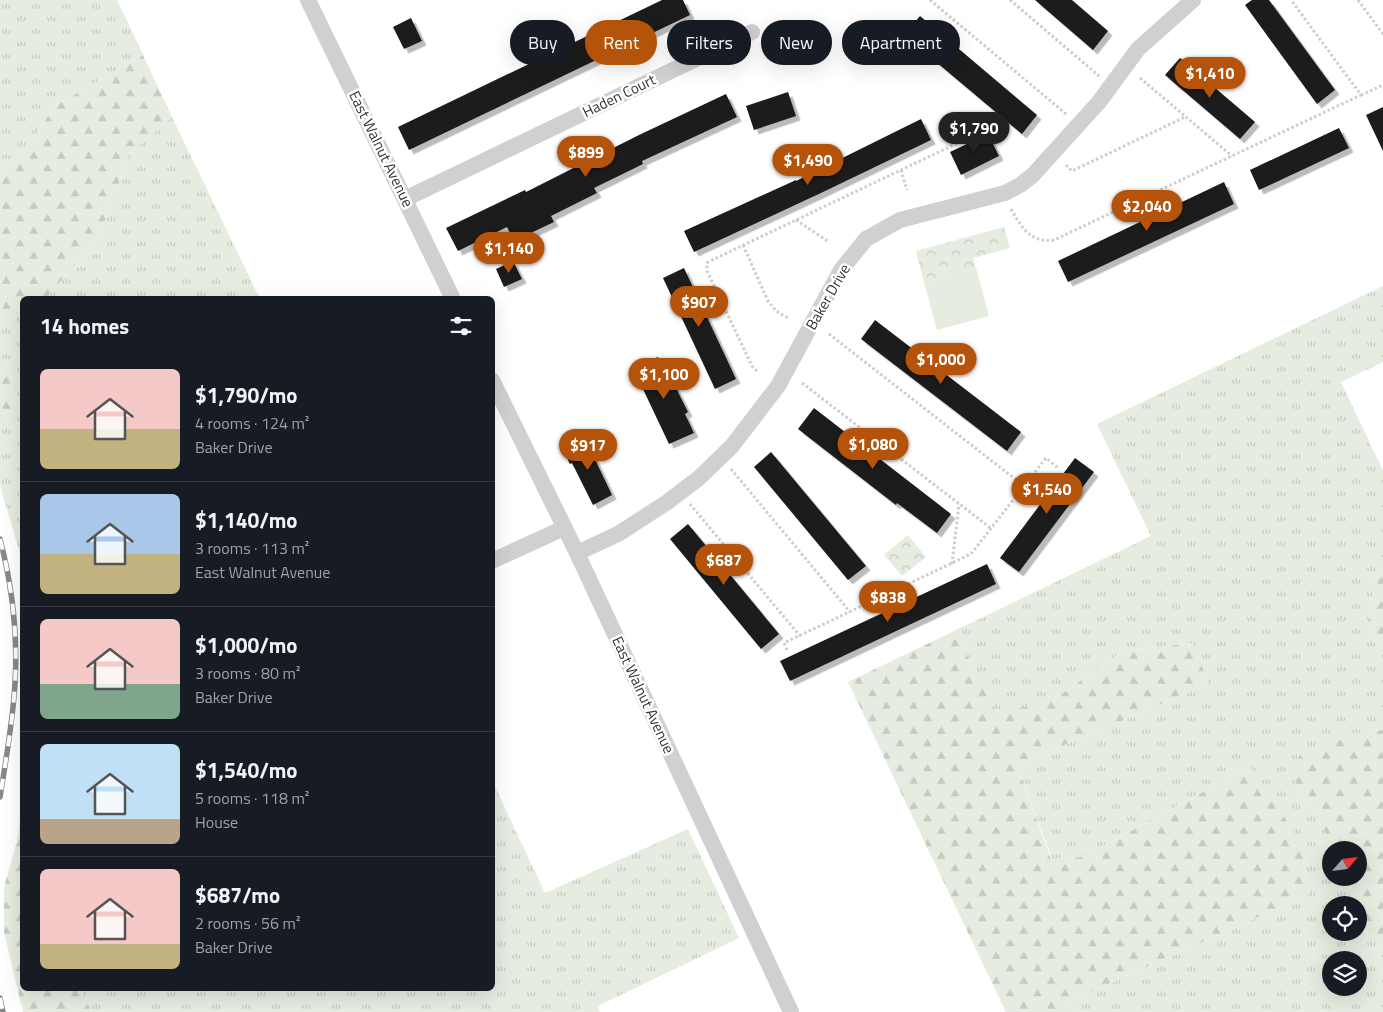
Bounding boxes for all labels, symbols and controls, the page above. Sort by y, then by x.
chip: Buy [510,20,575,65]
chip: Rent [585,20,657,65]
chip: Filters [667,20,751,65]
chip: New [761,20,832,65]
chip: Apartment [842,20,960,65]
pin: $1,410 [1169,56,1251,99]
text: $1,410 [1185,61,1235,85]
street label: Haden Court [578,68,660,123]
street label: East Walnut Avenue [343,87,420,211]
pin: $1,790 [933,112,1015,154]
text: $1,790 [949,116,999,140]
pin: $899 [556,136,616,178]
text: $899 [568,140,604,164]
pin: $1,490 [767,144,849,186]
text: $1,490 [783,148,833,172]
pin: $2,040 [1106,190,1188,232]
text: $2,040 [1122,194,1172,218]
pin: $1,140 [468,232,550,274]
text: $1,140 [484,236,534,260]
street label: Baker Drive [799,260,856,334]
pin: $907 [669,286,729,328]
text: $907 [681,290,717,314]
text: 14 homes [40,310,129,342]
icon: filters [447,312,475,340]
pin: $1,000 [900,342,982,385]
text: $1,000 [916,347,966,371]
pin: $1,100 [623,358,705,400]
text: $1,100 [639,362,689,386]
text: $1,790/mo [195,379,297,411]
icon: home [80,389,140,449]
text: 4 rooms · 124 m² [195,411,309,435]
pin: $917 [558,428,618,471]
pin: $1,080 [832,428,914,470]
text: $1,080 [848,432,898,456]
text: $917 [570,433,606,457]
text: Baker Drive [195,435,272,459]
pin: $1,540 [1006,472,1088,515]
text: $1,540 [1022,477,1072,501]
text: $1,140/mo [195,504,297,536]
icon: home [80,514,140,574]
text: 3 rooms · 113 m² [195,536,309,560]
pin: $687 [694,544,754,586]
text: $687 [706,548,742,572]
text: East Walnut Avenue [195,560,330,584]
pin: $838 [858,580,918,623]
text: $838 [870,585,906,609]
text: $1,000/mo [195,629,297,661]
street label: East Walnut Avenue [606,632,681,757]
icon: home [80,639,140,699]
text: 3 rooms · 80 m² [195,661,300,685]
text: Baker Drive [195,685,272,709]
text: $1,540/mo [195,754,297,786]
icon: home [80,764,140,824]
text: 5 rooms · 118 m² [195,786,309,810]
text: House [195,810,238,834]
north arrow [1322,841,1368,886]
map controls [1322,841,1367,996]
text: $687/mo [195,879,280,911]
icon: home [80,889,140,949]
button: locate [1322,896,1367,941]
text: 2 rooms · 56 m² [195,911,300,935]
text: Baker Drive [195,935,272,959]
button: layers [1322,951,1367,996]

